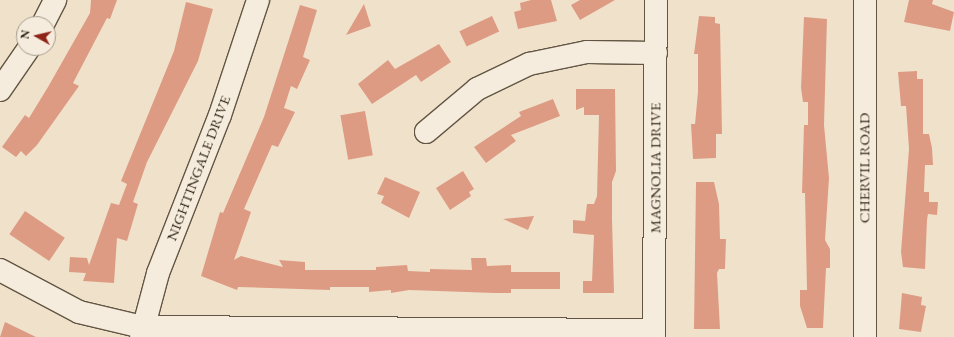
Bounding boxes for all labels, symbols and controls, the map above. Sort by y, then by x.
north arrow [16,16,56,56]
text: N [18,29,33,40]
street label: NIGHTINGALE DRIVE [162,93,234,243]
street label: MAGNOLIA DRIVE [646,103,664,233]
street label: CHERVIL ROAD [855,113,873,223]

